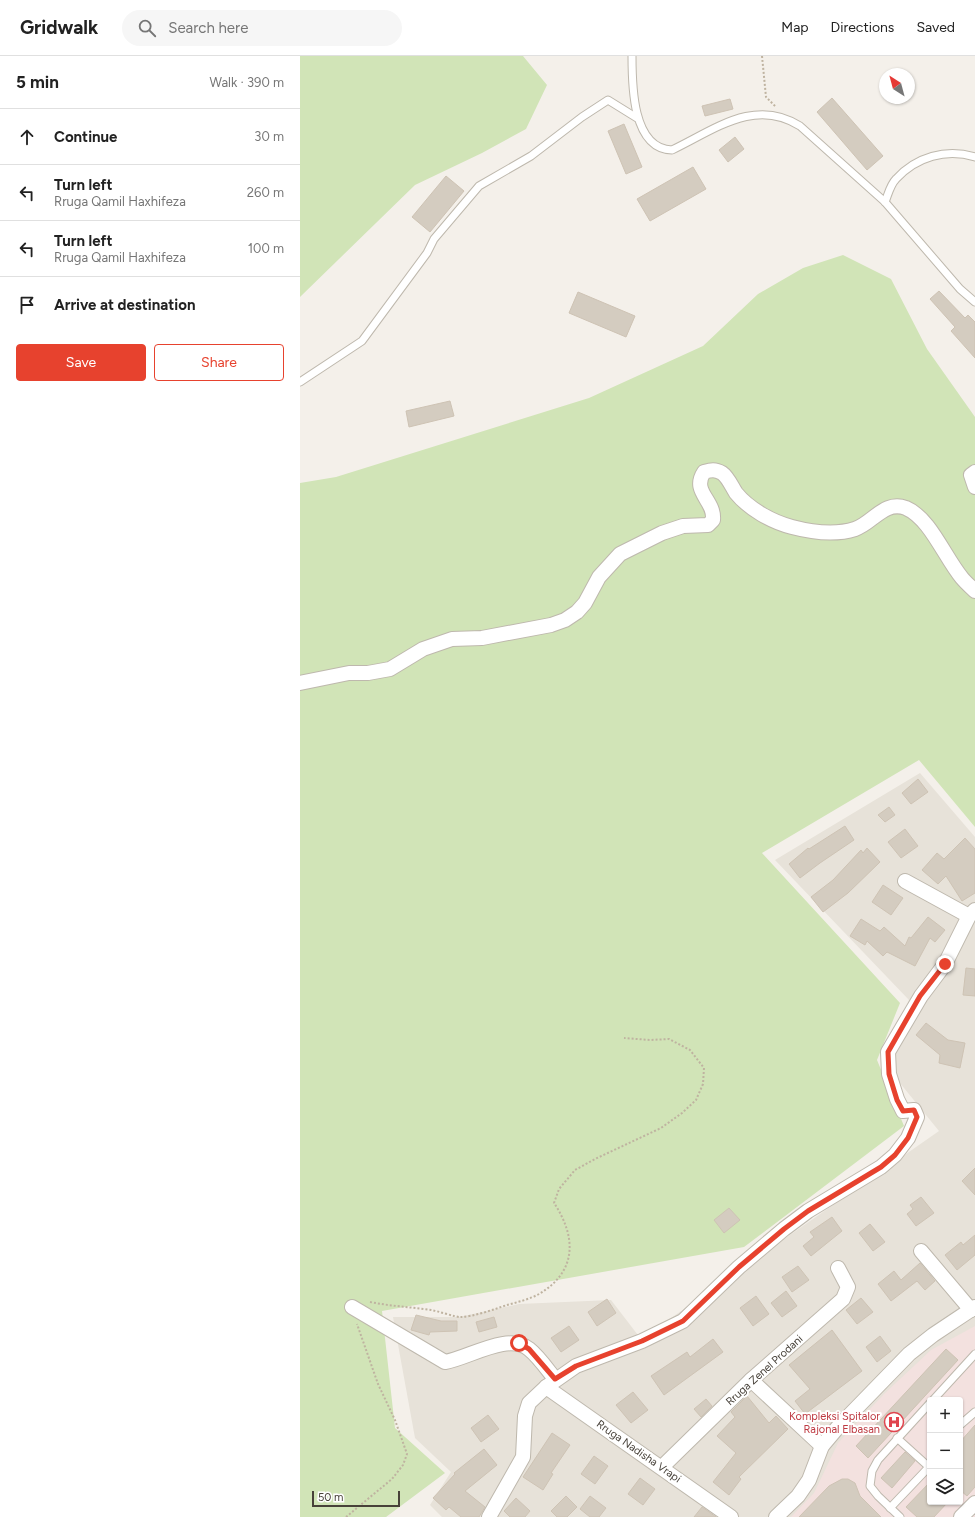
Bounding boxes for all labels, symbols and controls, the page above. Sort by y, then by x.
search box [122,10,402,46]
text: Gridwalk [20,16,98,39]
icon: search [136,17,158,39]
text: Search here [168,19,248,37]
text: Map [781,19,809,36]
text: Directions [831,19,894,36]
text: Saved [916,19,955,36]
north arrow [879,68,915,104]
text: 5 min [16,72,59,92]
text: Walk · 390 m [209,75,284,90]
icon: ahead [16,126,38,148]
text: Continue [54,128,117,146]
text: 30 m [254,129,284,144]
text: Turn left [54,176,112,194]
icon: left [16,182,38,204]
text: 260 m [247,185,284,200]
text: Rruga Qamil Haxhifeza [54,194,186,209]
text: Turn left [54,232,112,250]
icon: left [16,238,38,260]
text: 100 m [248,241,284,256]
text: Rruga Qamil Haxhifeza [54,250,186,265]
icon: arrive [16,294,38,316]
text: Arrive at destination [54,296,195,314]
button: Save [16,344,146,381]
button: Share [154,344,284,381]
route end [936,955,954,973]
street label: Rruga Zenel Prodani [723,1332,805,1408]
route start [510,1334,528,1352]
map controls [927,1397,963,1505]
button: + [927,1397,963,1433]
place label: Kompleksi Spitalor Rajonal Elbasan [789,1410,880,1436]
hospital icon: Kompleksi Spitalor Rajonal Elbasan [883,1411,905,1433]
street label: Rruga Nadisha Vrapi [594,1417,683,1485]
button: − [927,1433,963,1469]
button: layers [927,1469,963,1505]
scale bar [312,1489,400,1508]
text: 50 m [318,1491,343,1504]

